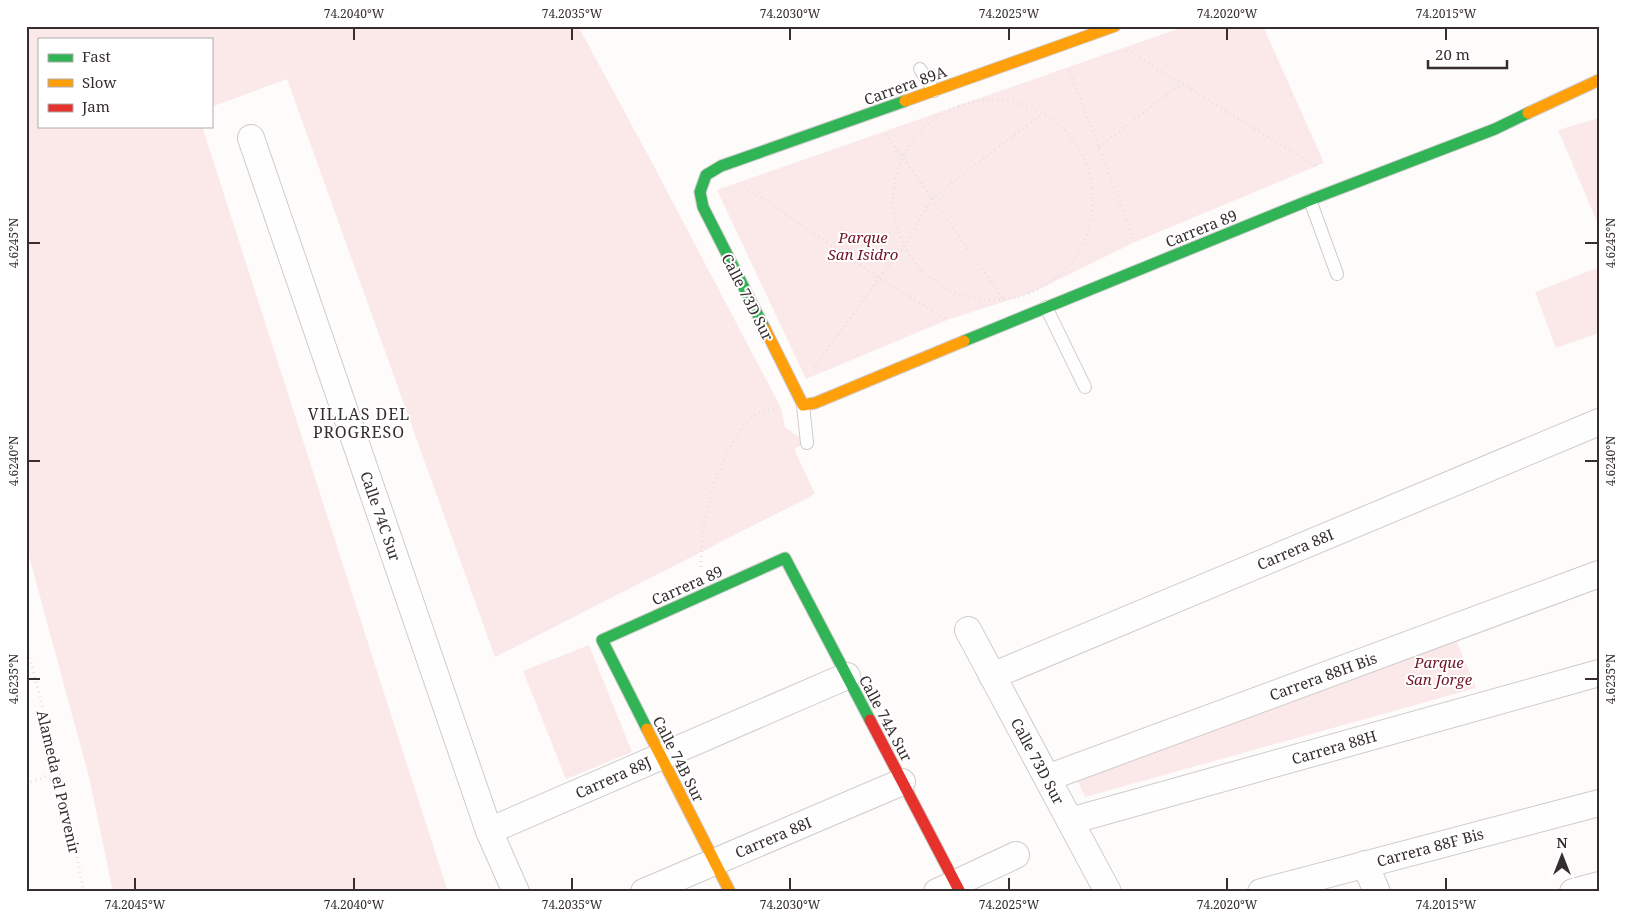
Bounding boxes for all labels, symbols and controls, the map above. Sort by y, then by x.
text: 74.2040°W [324,5,385,22]
text: 74.2035°W [542,5,603,22]
text: 74.2030°W [760,5,821,22]
text: 74.2025°W [979,5,1040,22]
text: 74.2020°W [1197,5,1258,22]
text: 74.2015°W [1416,5,1477,22]
legend [38,38,212,128]
scale bar [1428,38,1506,70]
text: 20 m [1435,44,1470,64]
text: Fast [82,46,111,66]
street label: Carrera 89A [861,61,949,109]
text: Slow [82,72,116,92]
text: Jam [81,96,110,116]
street label: Carrera 89 [1162,205,1240,251]
text: 4.6245°N [5,218,22,268]
text: 4.6245°N [1602,218,1619,268]
park label: Parque San Isidro [828,227,898,264]
street label: Calle 73D Sur [717,250,779,344]
district label: VILLAS DEL PROGRESO [308,403,410,443]
text: 4.6240°N [5,436,22,486]
text: 4.6240°N [1602,436,1619,486]
street label: Calle 74C Sur [356,469,406,563]
street label: Carrera 88I [1254,524,1336,574]
street label: Carrera 89 [648,560,726,610]
street label: Carrera 88H Bis [1267,647,1380,705]
park label: Parque San Jorge [1406,652,1473,689]
text: 4.6235°N [5,654,22,704]
text: 4.6235°N [1602,654,1619,704]
street label: Calle 74A Sur [855,671,917,765]
street label: Alameda el Porvenir [33,708,85,856]
street label: Calle 74B Sur [649,713,709,805]
street label: Calle 73D Sur [1007,714,1069,808]
street label: Carrera 88H [1289,725,1379,769]
street label: Carrera 88J [572,751,654,803]
street label: Carrera 88I [732,812,814,862]
street label: Carrera 88F Bis [1374,823,1486,871]
north arrow [1538,830,1588,880]
text: N [1556,833,1568,852]
text: 74.2045°W [105,896,166,913]
text: 74.2040°W [324,896,385,913]
text: 74.2035°W [542,896,603,913]
text: 74.2030°W [760,896,821,913]
text: 74.2025°W [979,896,1040,913]
text: 74.2020°W [1197,896,1258,913]
text: 74.2015°W [1416,896,1477,913]

